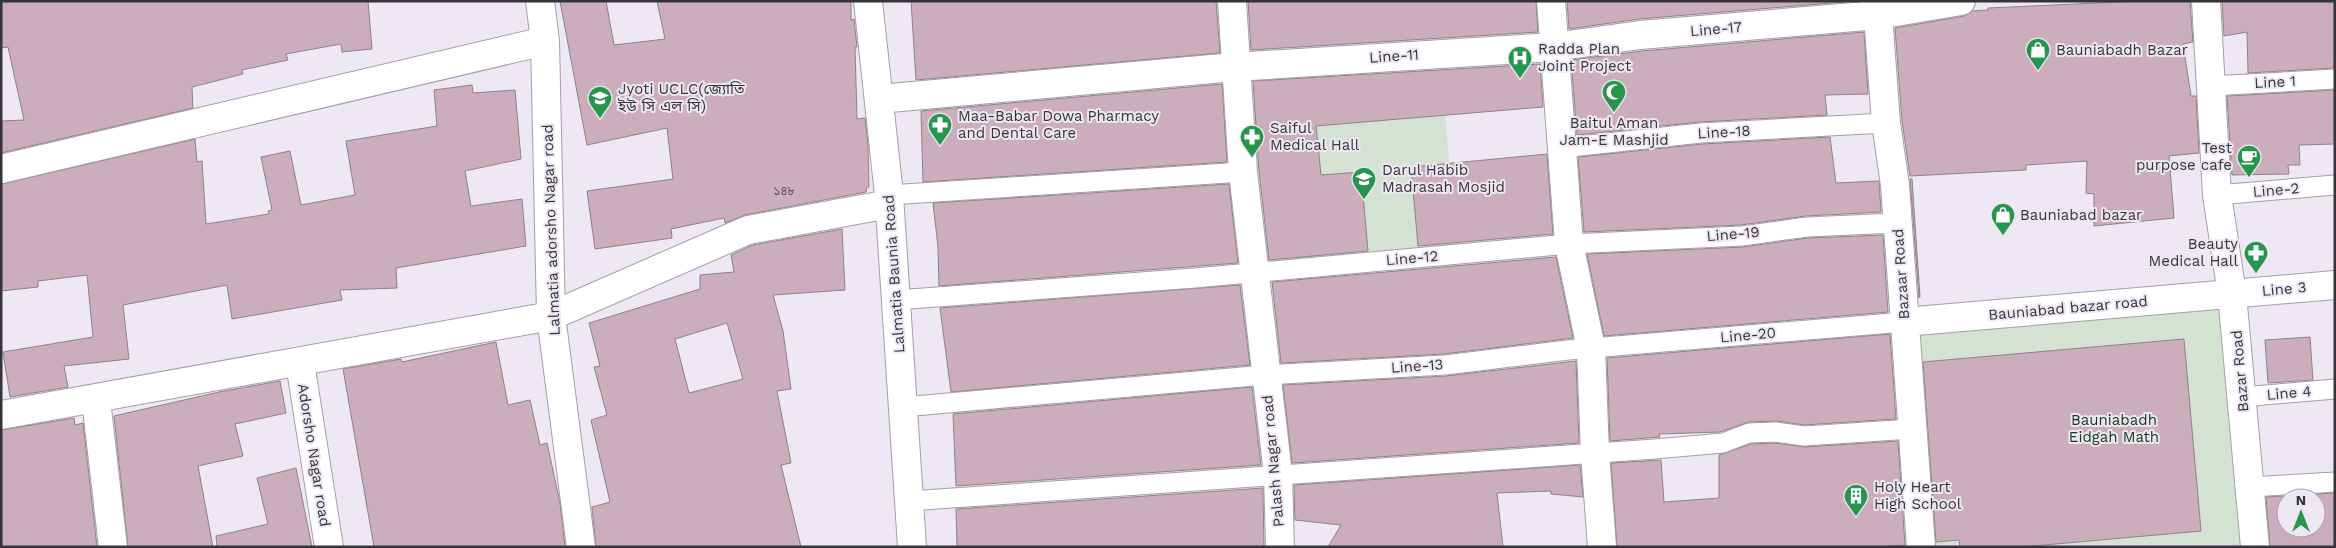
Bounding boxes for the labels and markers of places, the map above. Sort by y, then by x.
shop icon: Bauniabadh Bazar [2025,37,2051,71]
place label: Radda Plan Joint Project [1538,40,1632,75]
place label: Bauniabadh Bazar [2056,41,2188,59]
hospital icon: Radda Plan Joint Project [1507,45,1533,79]
mosque icon: Baitul Aman Jam-E Mashjid [1601,79,1627,113]
place label: Jyoti UCLC(জ্যোতি ইউ সি এল সি) [617,80,745,115]
school or university icon: Jyoti UCLC(জ্যোতি ইউ সি এল সি) [587,85,613,119]
place label: Maa-Babar Dowa Pharmacy and Dental Care [958,107,1159,142]
pharmacy icon: Maa-Babar Dowa Pharmacy and Dental Care [927,112,953,146]
place label: Baitul Aman Jam-E Mashjid [1559,114,1669,149]
place label: Saiful Medical Hall [1270,119,1360,154]
pharmacy icon: Saiful Medical Hall [1239,124,1265,158]
place label: Test purpose cafe [2136,139,2233,174]
cafe icon: Test purpose cafe [2236,144,2262,178]
place label: Darul Habib Madrasah Mosjid [1382,161,1505,196]
school or university icon: Darul Habib Madrasah Mosjid [1351,166,1377,200]
shop icon: Bauniabad bazar [1990,202,2016,236]
place label: Bauniabad bazar [2020,206,2142,224]
place label: Beauty Medical Hall [2149,235,2238,270]
pharmacy icon: Beauty Medical Hall [2243,240,2269,274]
place label: Holy Heart High School [1874,478,1962,513]
building icon: Holy Heart High School [1843,483,1869,517]

